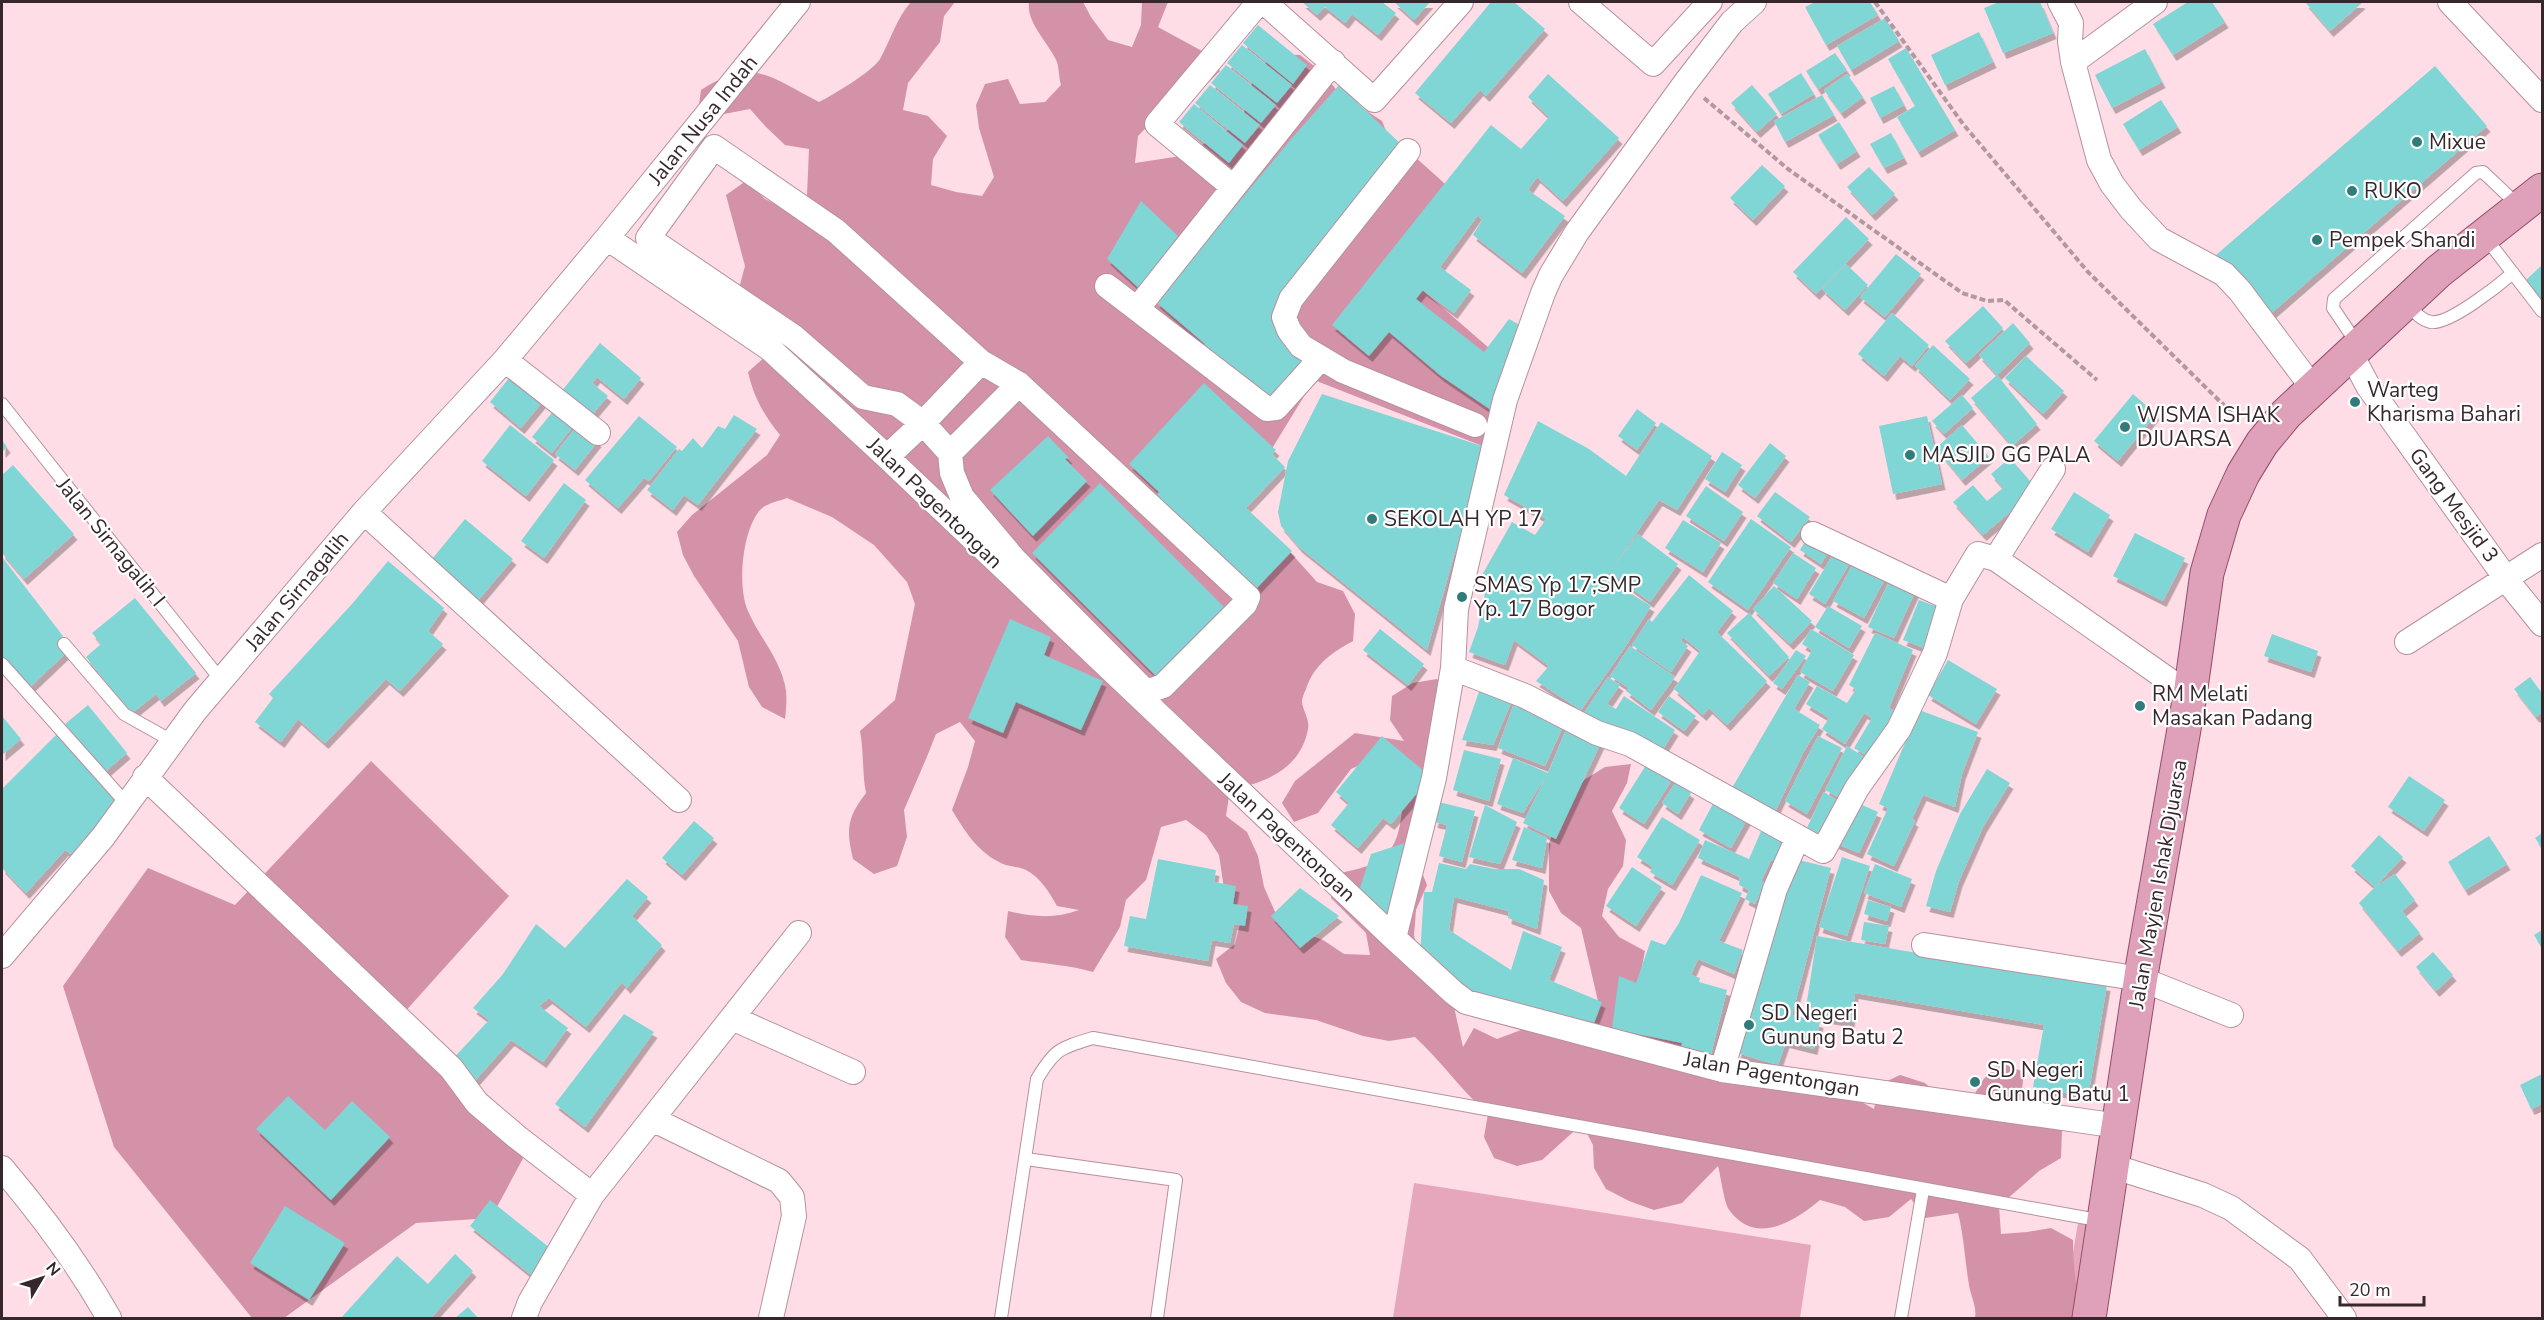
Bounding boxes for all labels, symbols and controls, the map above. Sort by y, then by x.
street label: Jalan Nusa Indah [641,49,764,191]
place label: Mixue [2429,128,2486,156]
marker: Mixue [2410,135,2424,149]
place label: RUKO [2364,177,2422,205]
marker: RUKO [2345,184,2359,198]
place label: Pempek Shandi [2329,226,2475,254]
marker: Pempek Shandi [2310,233,2324,247]
place label: Warteg Kharisma Bahari [2367,376,2521,428]
marker: Warteg Kharisma Bahari [2348,395,2362,409]
place label: WISMA ISHAK DJUARSA [2137,401,2281,453]
marker: WISMA ISHAK DJUARSA [2118,420,2132,434]
street label: Jalan Pagentongan [860,430,1009,575]
place label: MASJID GG PALA [1922,441,2090,469]
street label: Gang Mesjid 3 [2403,442,2505,568]
marker: MASJID GG PALA [1903,448,1917,462]
street label: Jalan Sirnagalih I [50,471,172,612]
place label: SEKOLAH YP 17 [1384,505,1542,533]
marker: SEKOLAH YP 17 [1365,512,1379,526]
street label: Jalan Sirnagalih [238,526,355,657]
place label: SMAS Yp 17;SMP Yp. 17 Bogor [1473,571,1641,623]
marker: SMAS Yp 17;SMP Yp. 17 Bogor [1455,590,1469,604]
place label: RM Melati Masakan Padang [2152,680,2313,732]
marker: RM Melati Masakan Padang [2133,699,2147,713]
street label: Jalan Mayjen Ishak Djuarsa [2122,757,2194,1012]
street label: Jalan Pagentongan [1212,765,1362,908]
place label: SD Negeri Gunung Batu 2 [1761,999,1904,1051]
marker: SD Negeri Gunung Batu 2 [1742,1018,1756,1032]
street label: Jalan Pagentongan [1681,1045,1862,1103]
place label: SD Negeri Gunung Batu 1 [1987,1056,2130,1108]
marker: SD Negeri Gunung Batu 1 [1968,1075,1982,1089]
north arrow [12,1248,72,1308]
text: N [41,1258,65,1281]
scale bar [2340,1269,2424,1307]
text: 20 m [2349,1278,2391,1302]

